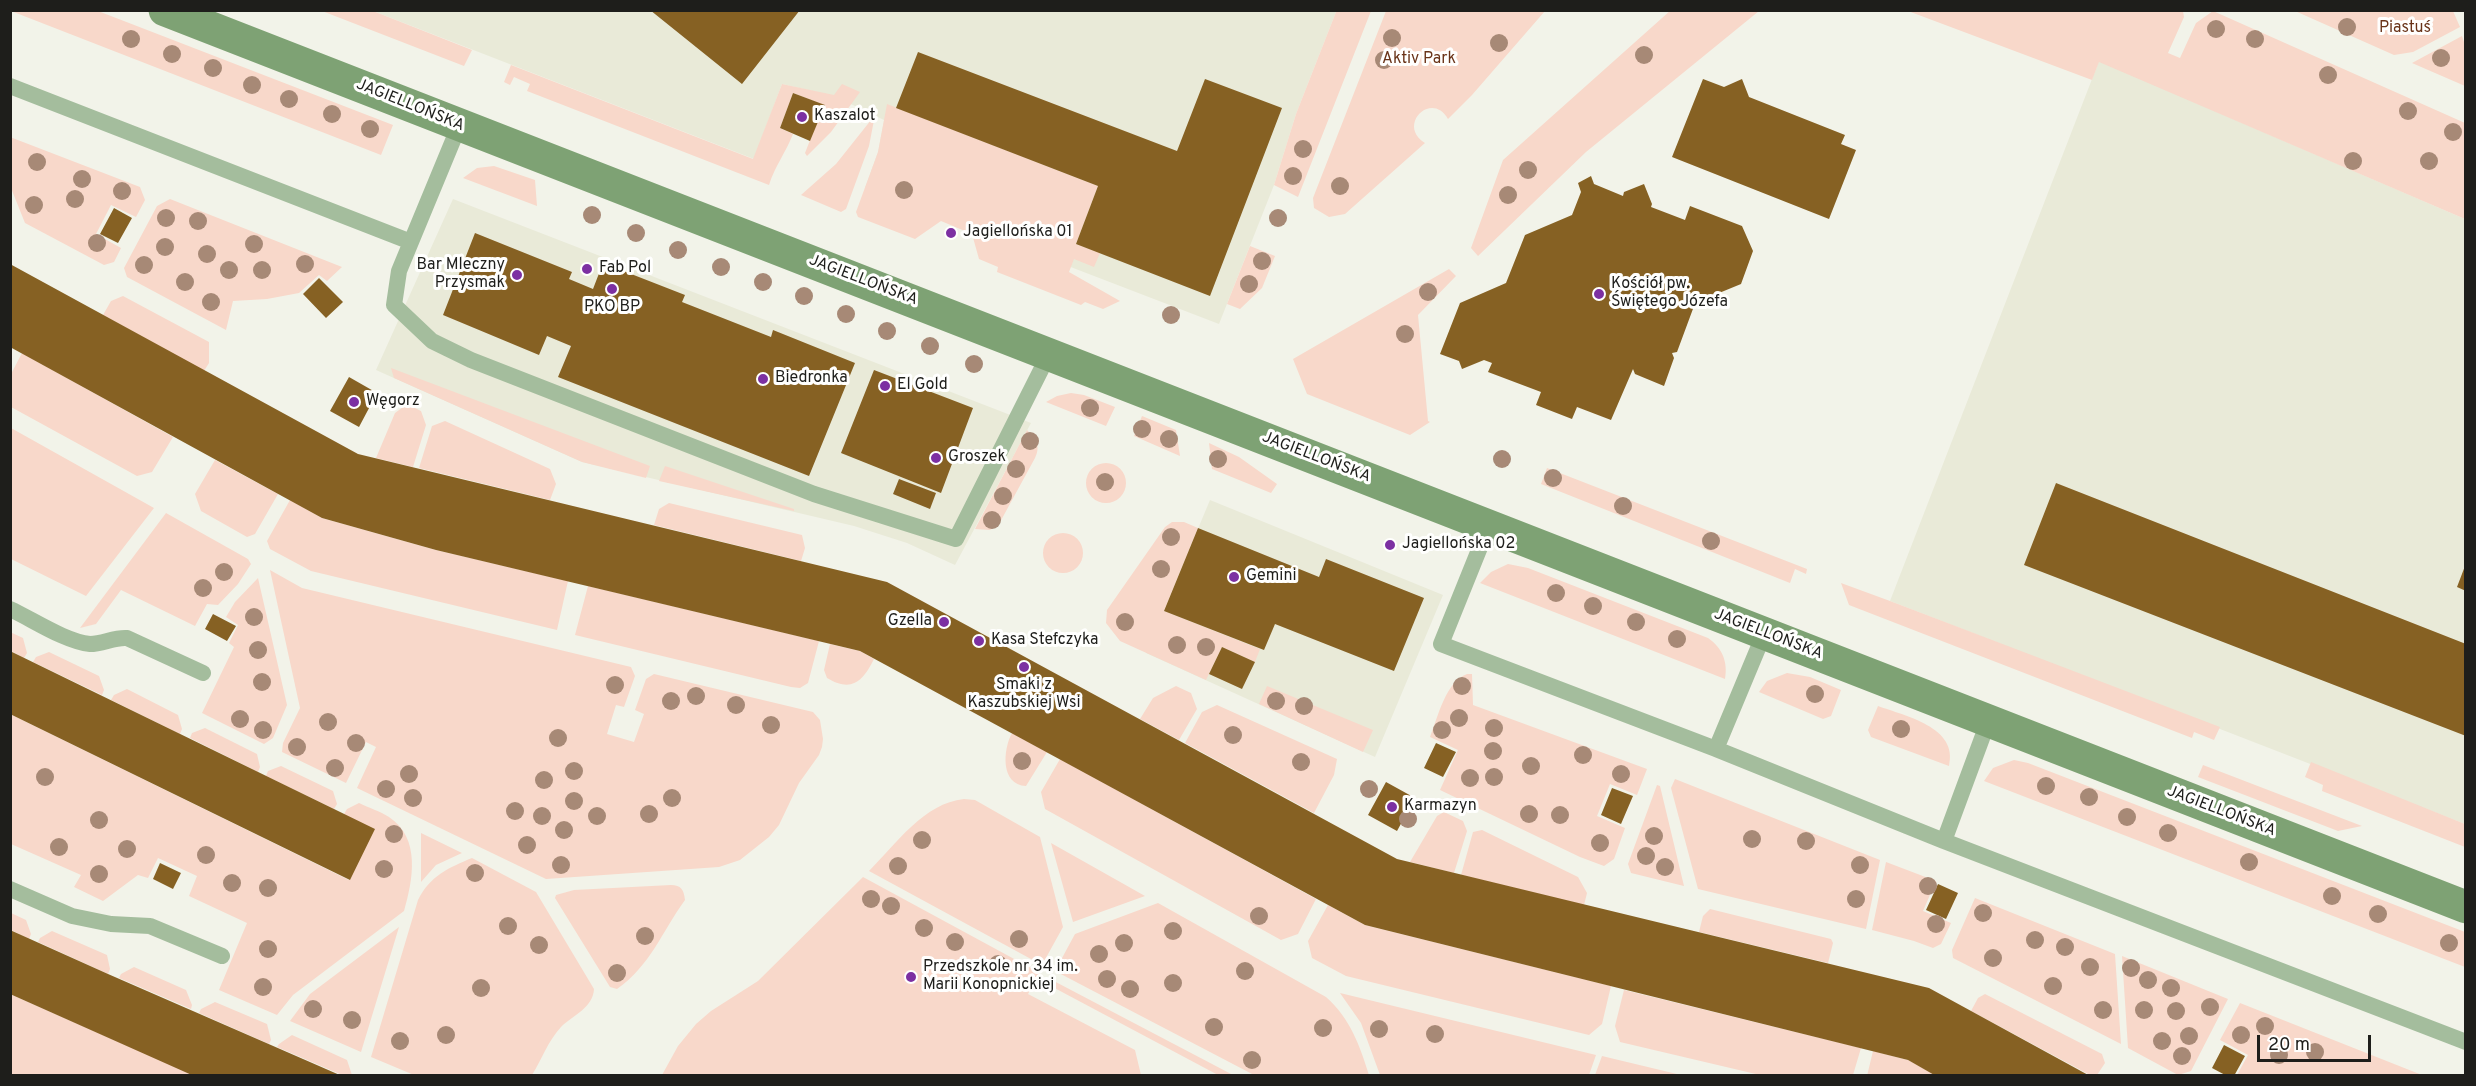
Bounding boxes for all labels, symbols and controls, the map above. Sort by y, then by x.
park label: Piastuś [2379,19,2431,39]
park label: Aktiv Park [1382,50,1456,70]
street label: JAGIELLOŃSKA [353,76,467,136]
place label: Kaszalot [814,107,876,127]
marker: Kaszalot [795,110,809,124]
place label: Jagiellońska 01 [963,223,1073,243]
marker: Jagiellońska 01 [944,226,958,240]
street label: JAGIELLOŃSKA [806,251,920,311]
place label: Bar Mleczny Przysmak [416,256,505,294]
place label: Fab Pol [599,259,651,279]
marker: Fab Pol [580,262,594,276]
marker: Bar Mleczny Przysmak [510,268,524,282]
place label: Kościół pw. Świętego Józefa [1611,275,1728,313]
marker: PKO BP [605,282,619,296]
marker: Kościół pw. Świętego Józefa [1592,287,1606,301]
place label: PKO BP [584,298,640,318]
place label: Biedronka [775,369,848,389]
marker: Biedronka [756,372,770,386]
place label: El Gold [897,376,948,396]
marker: El Gold [878,379,892,393]
place label: Węgorz [366,392,420,412]
marker: Węgorz [347,395,361,409]
street label: JAGIELLOŃSKA [1259,428,1373,488]
place label: Groszek [948,448,1006,468]
marker: Groszek [929,451,943,465]
place label: Jagiellońska 02 [1402,535,1515,555]
marker: Jagiellońska 02 [1383,538,1397,552]
place label: Gemini [1246,567,1296,587]
marker: Gemini [1227,570,1241,584]
street label: JAGIELLOŃSKA [1711,605,1825,665]
place label: Gzella [888,612,932,632]
marker: Gzella [937,615,951,629]
place label: Kasa Stefczyka [991,631,1099,651]
marker: Kasa Stefczyka [972,634,986,648]
marker: Smaki z Kaszubskiej Wsi [1017,660,1031,674]
place label: Smaki z Kaszubskiej Wsi [967,676,1081,714]
street label: JAGIELLOŃSKA [2164,782,2278,842]
place label: Karmazyn [1404,797,1477,817]
marker: Karmazyn [1385,800,1399,814]
place label: Przedszkole nr 34 im. Marii Konopnickiej [923,958,1078,996]
marker: Przedszkole nr 34 im. Marii Konopnickiej [904,970,918,984]
scale bar [2260,1023,2374,1061]
text: 20 m [2268,1034,2310,1057]

